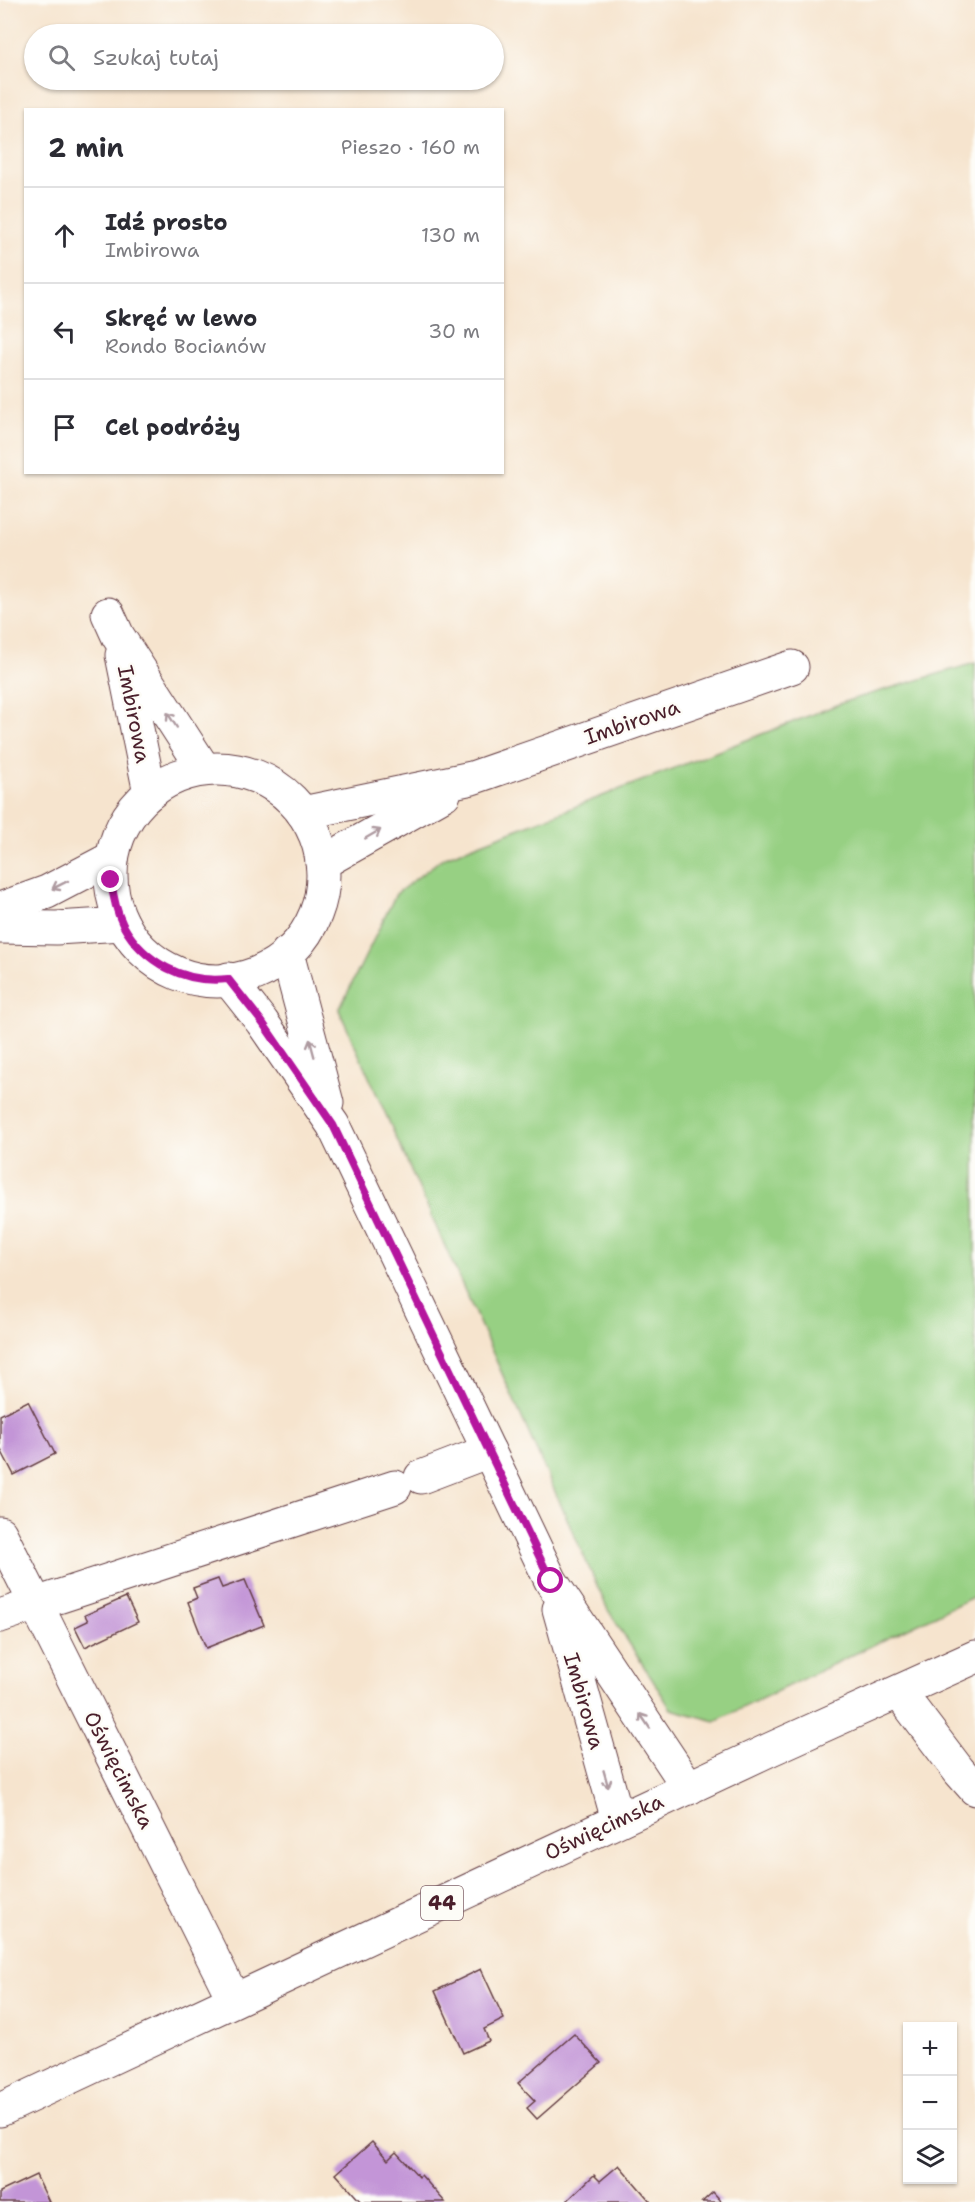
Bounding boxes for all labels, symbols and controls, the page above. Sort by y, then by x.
search box [24,24,504,90]
icon: search [45,41,78,74]
text: Szukaj tutaj [93,43,219,72]
text: 2 min [48,130,124,165]
text: Pieszo · 160 m [341,134,480,160]
text: Idź prosto [105,208,228,237]
icon: ahead [48,219,81,252]
text: 130 m [421,222,480,248]
text: Imbirowa [105,237,199,263]
text: Skręć w lewo [105,304,257,333]
icon: left [48,315,81,348]
text: 30 m [428,318,480,344]
text: Rondo Bocianów [105,333,266,359]
icon: arrive [48,411,81,444]
text: Cel podróży [105,413,241,442]
street label: Imbirowa [111,663,157,765]
street label: Imbirowa [581,693,683,751]
one-way arrow [166,712,178,729]
one-way arrow [364,828,381,840]
route end [97,866,123,892]
one-way arrow [51,879,69,891]
one-way arrow [306,1039,318,1058]
route start [537,1567,563,1593]
street label: Imbirowa [557,1649,611,1753]
street label: Oświęcimska [77,1706,161,1834]
one-way arrow [638,1713,651,1730]
one-way arrow [601,1769,612,1788]
street label: Oświęcimska [540,1787,668,1867]
road number: 44 [421,1886,463,1920]
map controls [903,2022,957,2184]
button: + [903,2022,957,2076]
button: − [903,2076,957,2130]
button: layers [903,2130,957,2184]

